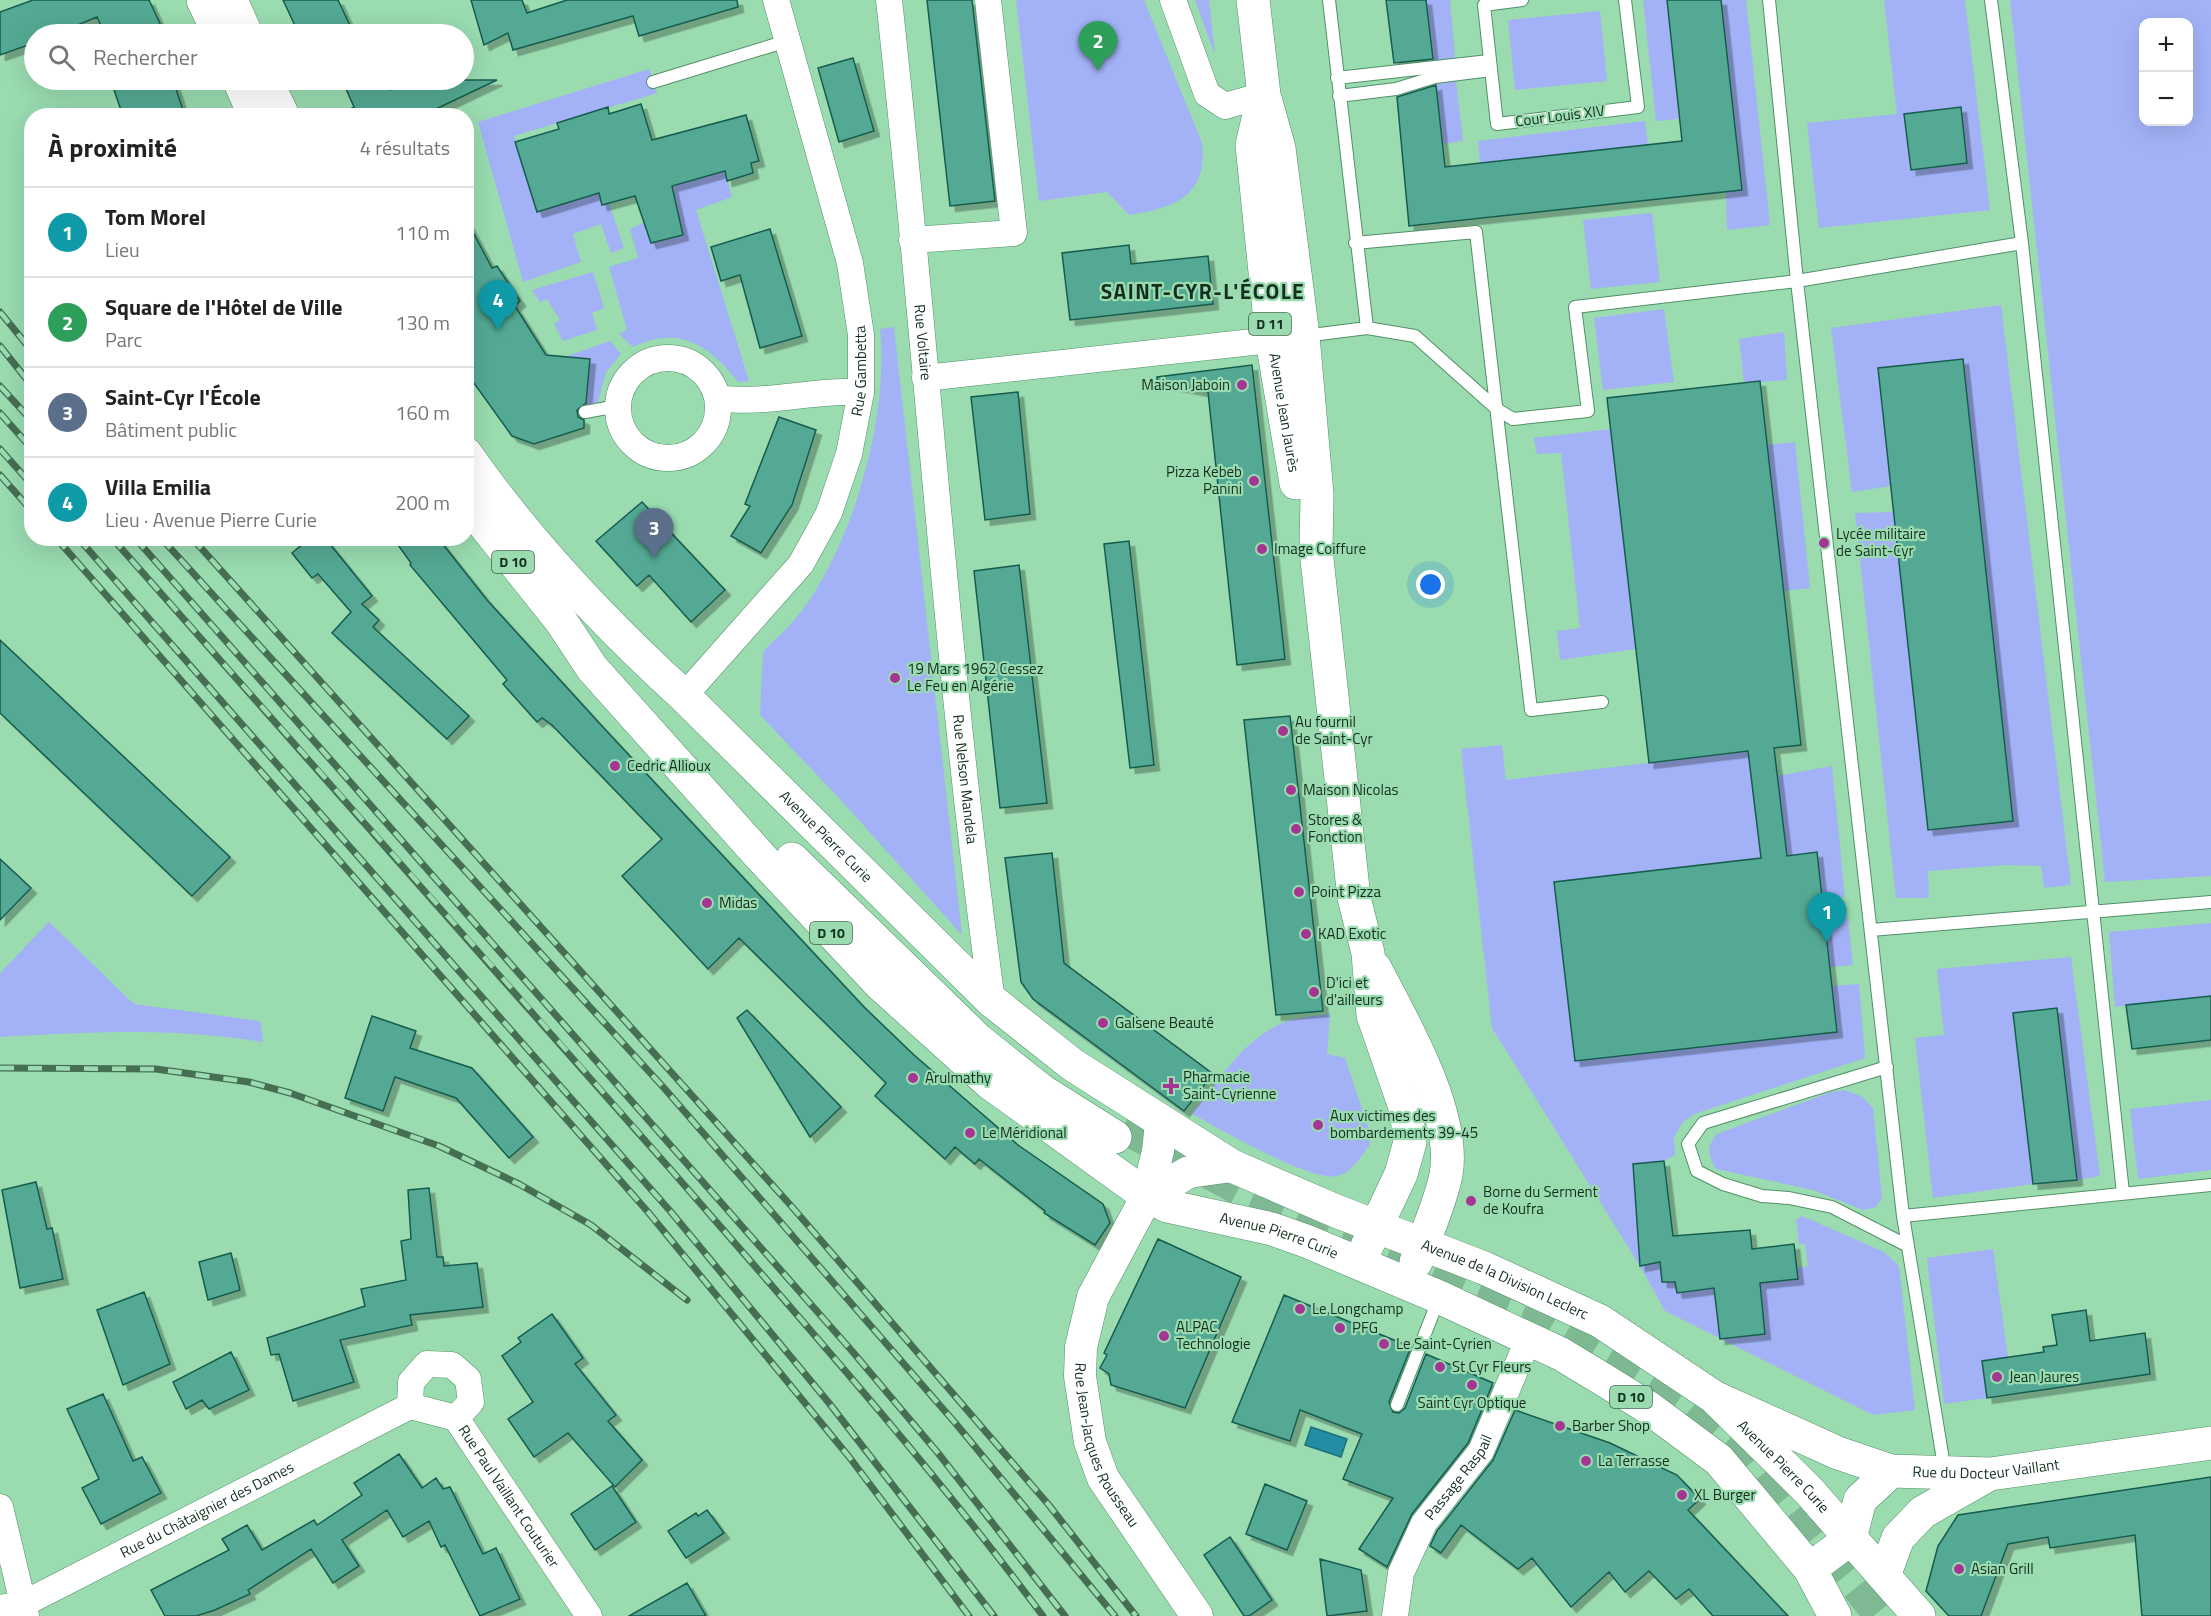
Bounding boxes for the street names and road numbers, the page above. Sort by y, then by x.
street label: Cour Louis XIV [1514,99,1606,132]
street label: Rue Voltaire [908,303,938,381]
road number: D 11 [1249,313,1291,335]
street label: Rue Gambetta [845,324,872,418]
street label: Avenue Jean Jaurès [1263,351,1306,474]
road number: D 10 [492,551,534,573]
street label: Rue Nelson Mandela [947,713,984,846]
street label: Avenue Pierre Curie [774,785,878,888]
road number: D 10 [810,922,852,944]
street label: Avenue Pierre Curie [1218,1206,1342,1264]
street label: Avenue de la Division Leclerc [1418,1233,1593,1325]
street label: Rue Jean-Jacques Rousseau [1069,1362,1145,1532]
road number: D 10 [1610,1386,1652,1408]
street label: Avenue Pierre Curie [1732,1414,1835,1518]
street label: Rue Paul Vaillant Couturier [453,1420,565,1572]
street label: Passage Raspail [1419,1431,1498,1525]
street label: Rue du Docteur Vaillant [1912,1452,2062,1485]
street label: Rue du Châtaignier des Dames [116,1455,298,1563]

